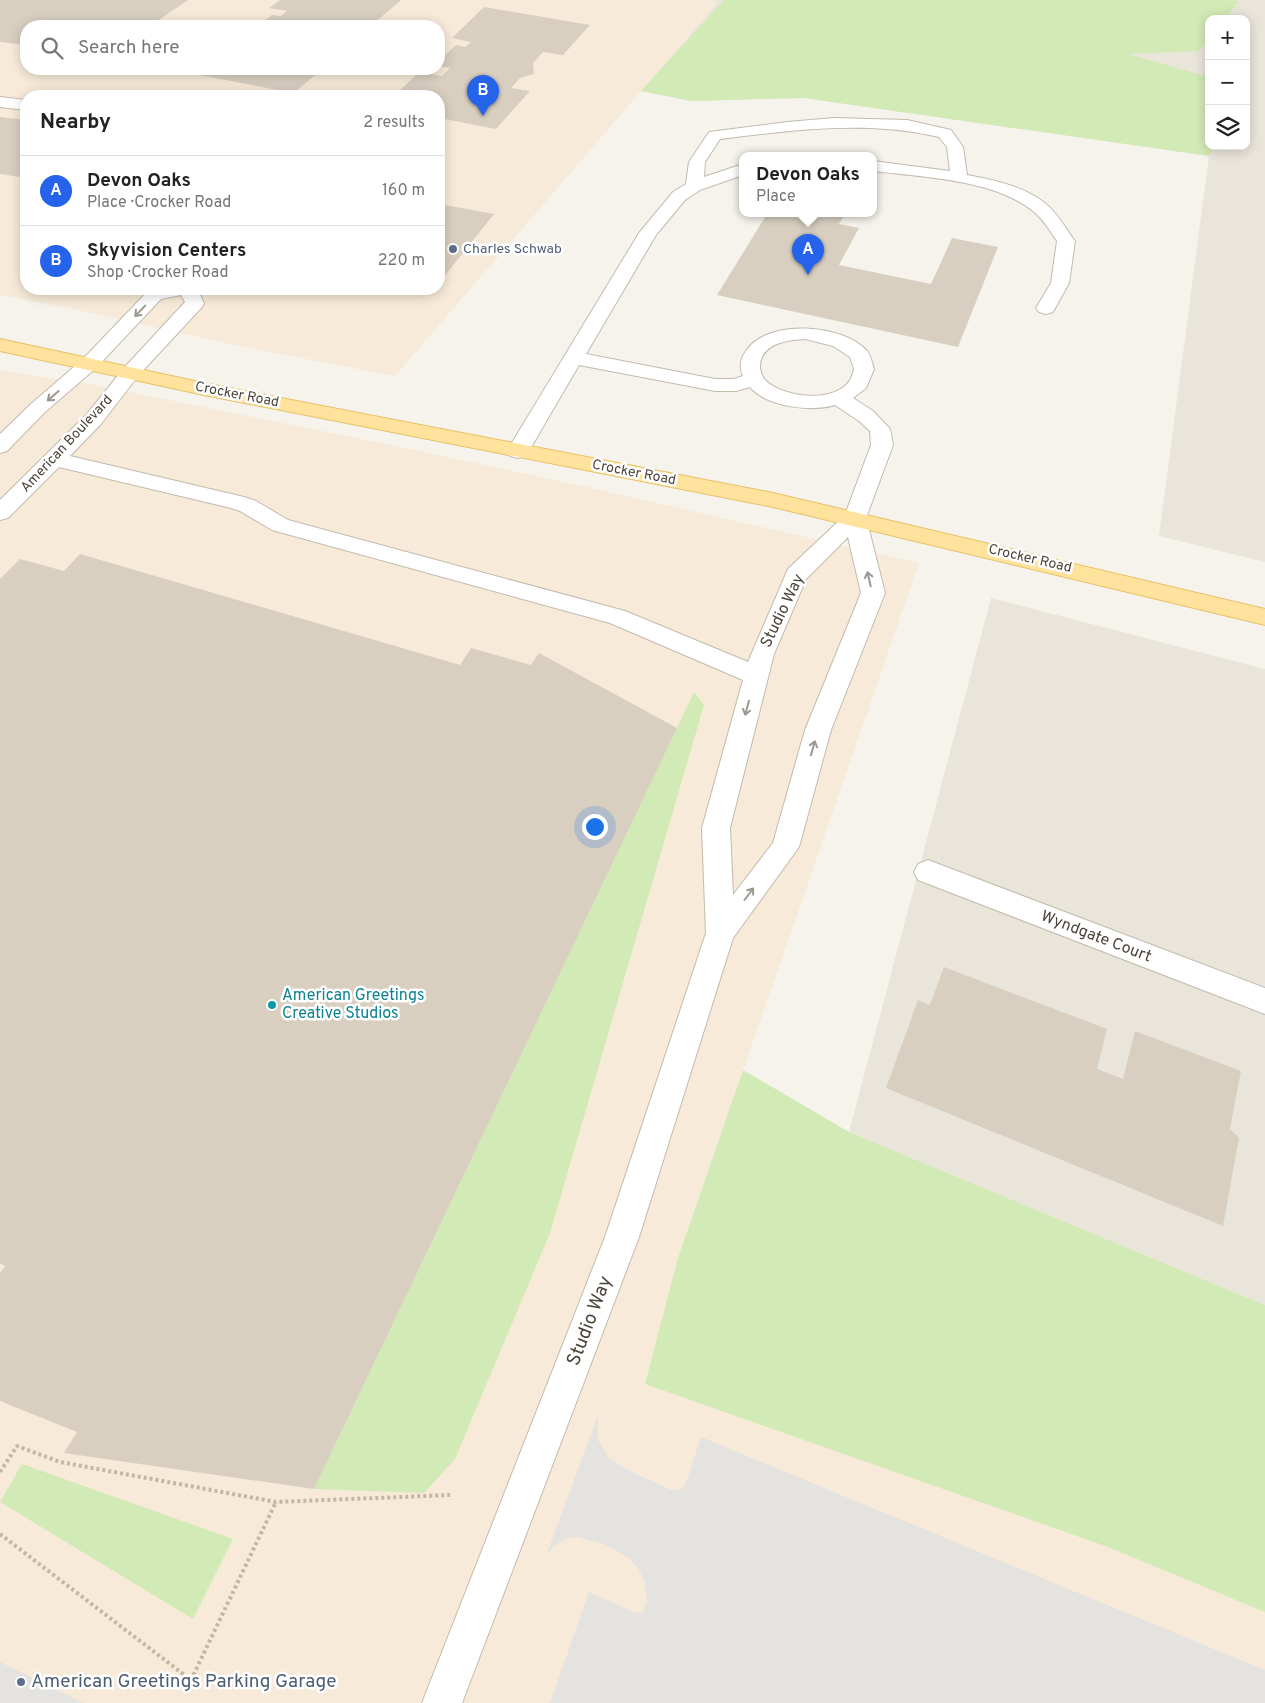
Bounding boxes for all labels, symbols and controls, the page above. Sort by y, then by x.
map controls [1205,15,1250,150]
button: + [1205,15,1250,60]
search box [20,20,445,75]
icon: search [38,34,66,62]
text: Search here [78,36,180,60]
button: − [1205,60,1250,105]
pin: B [467,75,499,116]
button: layers [1205,105,1250,150]
text: Nearby [40,109,111,136]
text: 2 results [363,113,425,133]
popup [739,152,877,217]
text: Devon Oaks [756,163,860,187]
text: Devon Oaks [87,169,191,193]
text: A [50,181,62,201]
text: 160 m [382,181,425,201]
text: Place [756,187,796,207]
text: Place · Crocker Road [87,193,231,213]
pin: A [792,234,824,275]
text: Skyvision Centers [87,239,246,263]
place label: Charles Schwab [463,241,562,258]
marker: Charles Schwab [447,243,459,255]
text: B [50,251,62,271]
text: 220 m [378,251,425,271]
text: Shop · Crocker Road [87,263,228,283]
one-way arrow [134,305,146,317]
street label: Crocker Road [194,379,280,411]
one-way arrow [46,390,59,402]
street label: American Boulevard [17,392,117,496]
street label: Crocker Road [591,457,677,489]
street label: Crocker Road [987,541,1073,577]
street label: Studio Way [757,571,809,651]
one-way arrow [864,572,873,588]
one-way arrow [742,700,752,716]
one-way arrow [809,740,818,756]
your location [582,814,608,840]
one-way arrow [744,887,754,901]
street label: Wyndgate Court [1038,907,1154,967]
place label: American Greetings Creative Studios [282,986,425,1024]
marker: American Greetings Creative Studios [266,999,278,1011]
street label: Studio Way [562,1273,618,1369]
place label: American Greetings Parking Garage [31,1670,336,1694]
marker: American Greetings Parking Garage [15,1676,27,1688]

